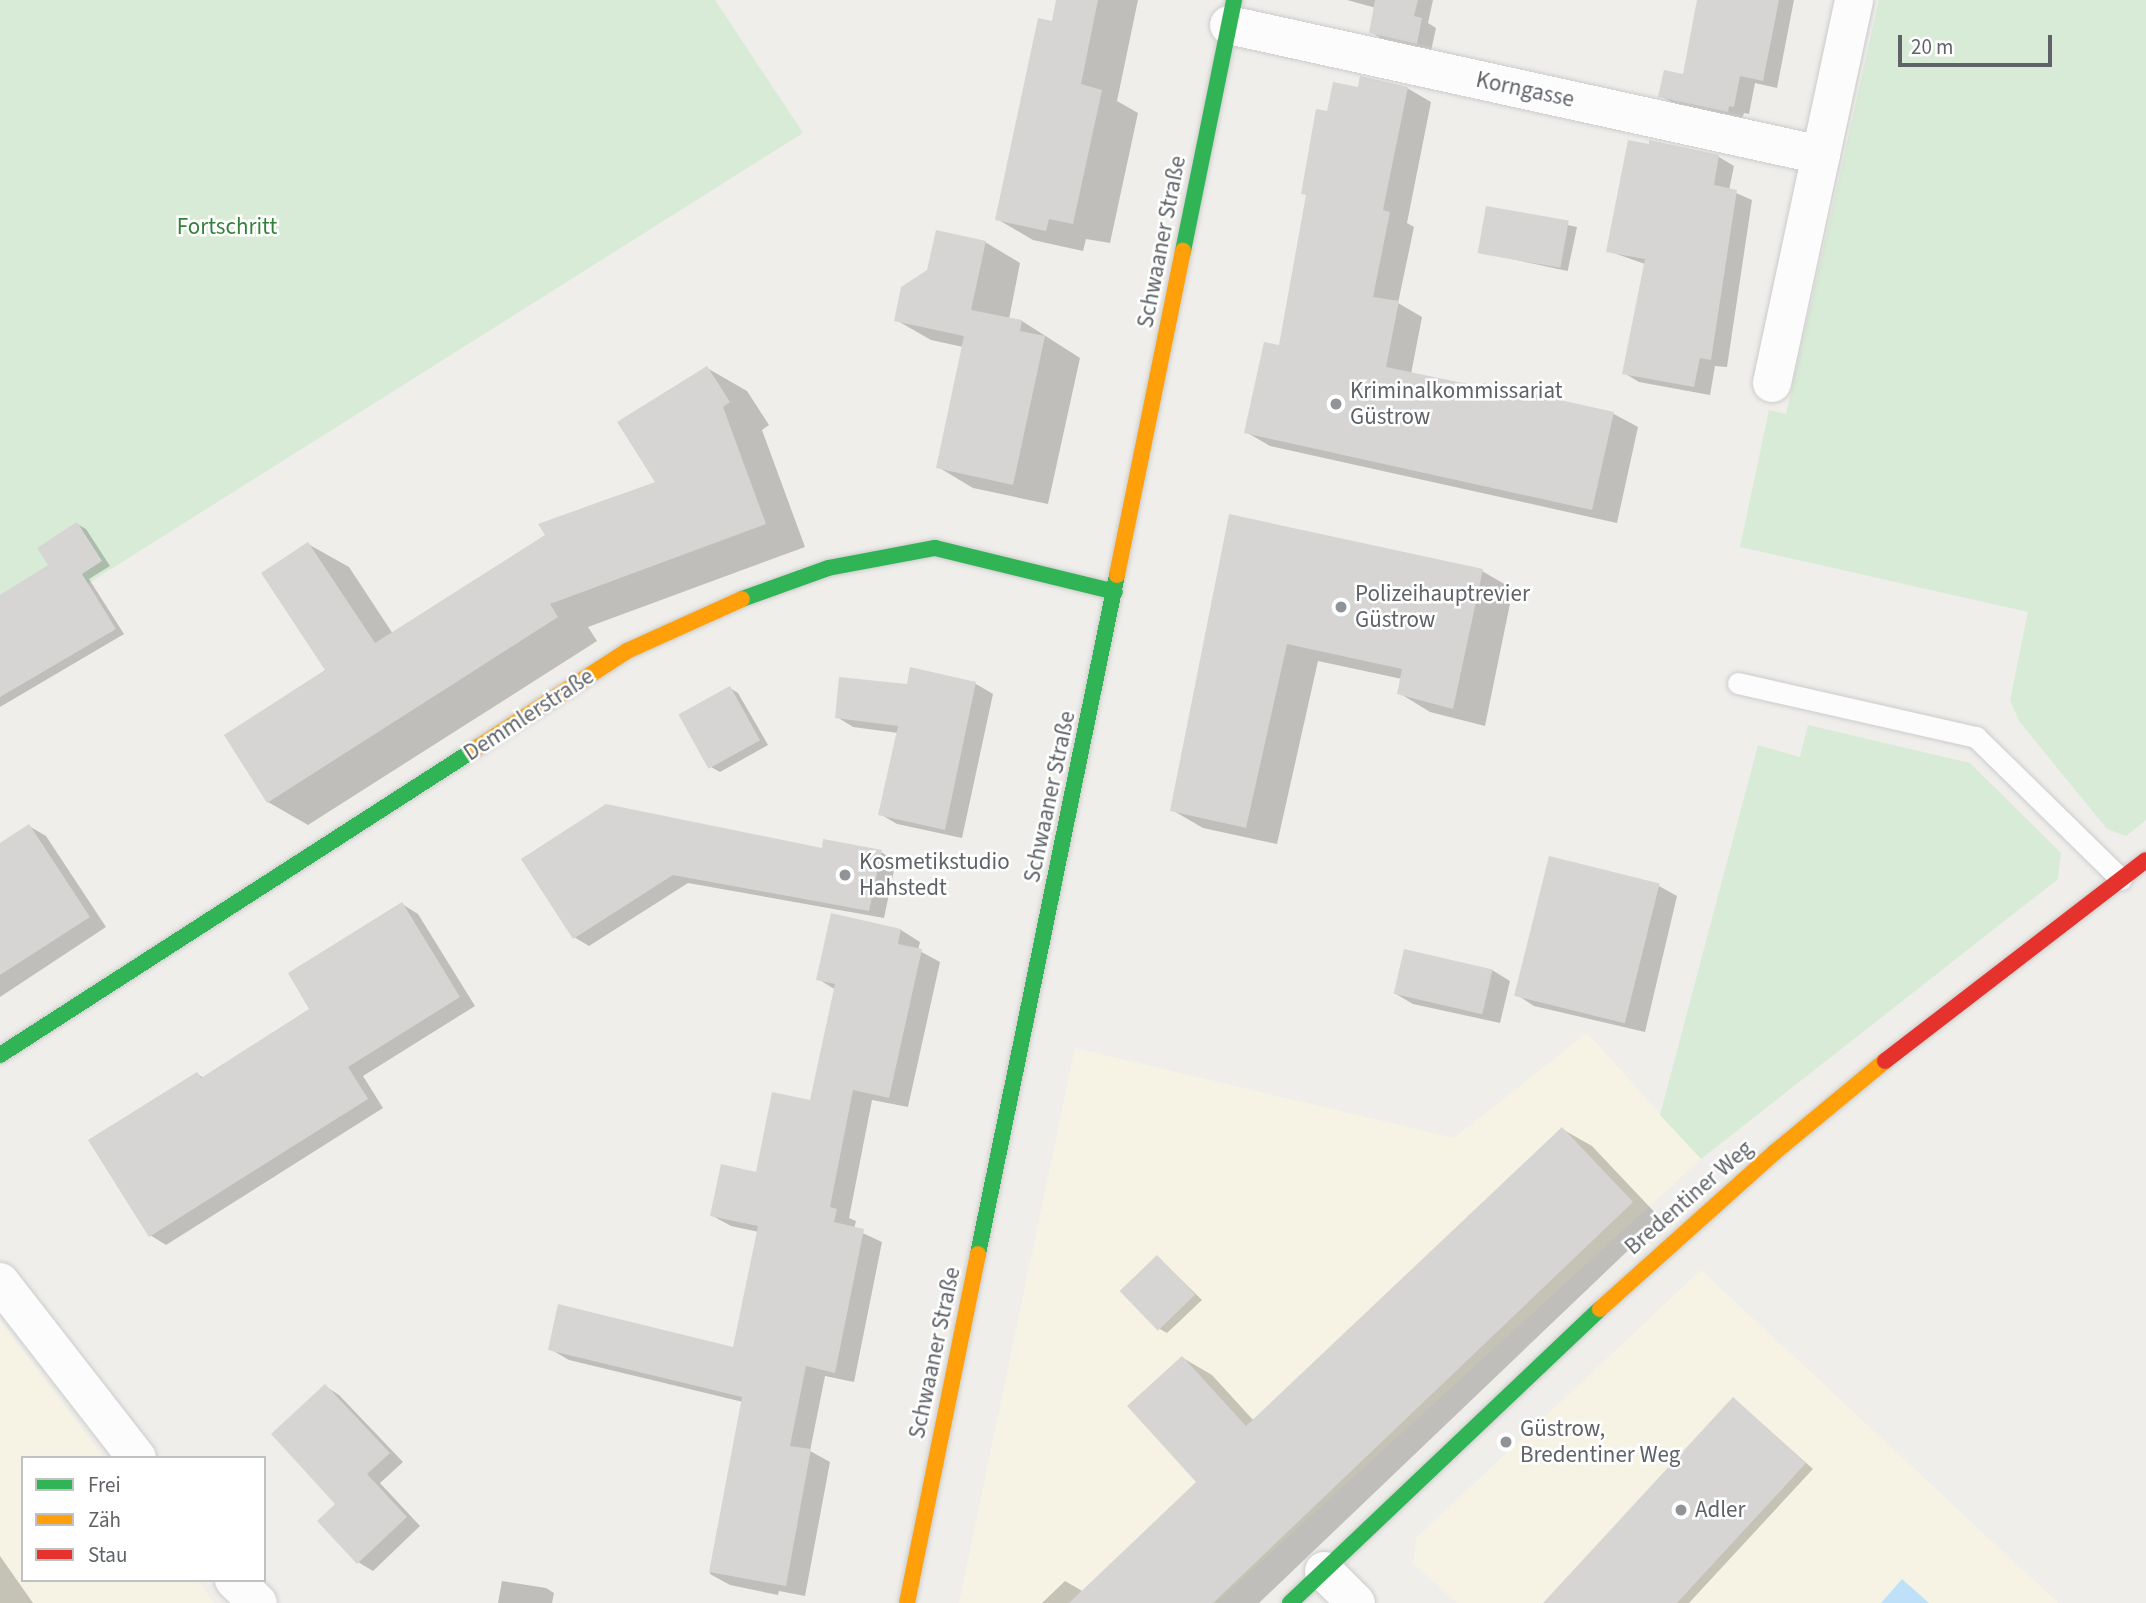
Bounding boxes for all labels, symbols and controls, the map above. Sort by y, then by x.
scale bar [1901,21,2055,65]
text: 20 m [1911,32,1953,62]
street label: Korngasse [1473,66,1577,114]
street label: Schwaaner Straße [1132,154,1192,330]
park label: Fortschritt [177,213,277,241]
place label: Kriminalkommissariat Güstrow [1350,377,1563,431]
marker: Kriminalkommissariat Güstrow [1328,396,1344,412]
place label: Polizeihauptrevier Güstrow [1355,580,1530,634]
marker: Polizeihauptrevier Güstrow [1333,599,1349,615]
street label: Demmlerstraße [459,663,599,767]
street label: Schwaaner Straße [1018,709,1082,885]
place label: Kosmetikstudio Hahstedt [859,848,1010,902]
marker: Kosmetikstudio Hahstedt [837,867,853,883]
street label: Bredentiner Weg [1619,1135,1759,1261]
street label: Schwaaner Straße [903,1265,967,1441]
place label: Güstrow, Bredentiner Weg [1520,1415,1680,1469]
marker: Güstrow, Bredentiner Weg [1498,1434,1514,1450]
legend [21,1456,266,1582]
text: Frei [88,1470,121,1500]
place label: Adler [1695,1496,1746,1524]
marker: Adler [1673,1502,1689,1518]
text: Zäh [88,1505,121,1535]
text: Stau [88,1540,127,1570]

